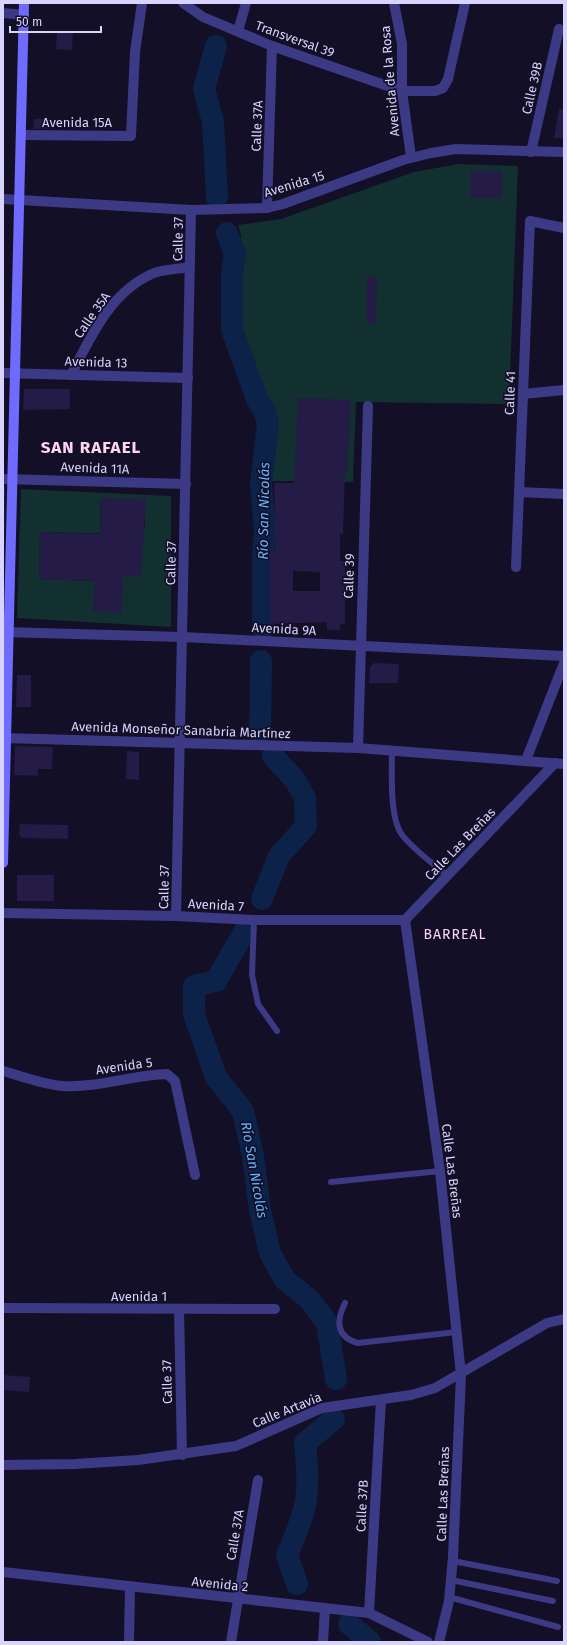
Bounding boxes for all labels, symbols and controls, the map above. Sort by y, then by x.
scale bar [10,8,101,34]
text: 50 m [16,15,42,29]
street label: Transversal 39 [253,18,337,60]
street label: Avenida de la Rosa [378,25,402,137]
street label: Calle 39B [519,60,545,116]
street label: Calle 37A [249,99,265,152]
street label: Avenida 15A [42,115,113,130]
street label: Avenida 15 [262,168,326,200]
street label: Calle 37 [170,216,186,261]
street label: Calle 35A [71,289,114,341]
street label: Avenida 13 [64,353,128,371]
street label: Calle 41 [502,371,518,415]
district label: SAN RAFAEL [41,437,141,458]
street label: Avenida 11A [60,459,130,477]
water label: Río San Nicolás [255,462,273,560]
street label: Calle 37 [163,540,179,585]
street label: Calle 39 [341,553,357,599]
street label: Avenida 9A [251,620,317,638]
street label: Avenida Monseñor Sanabria Martínez [71,719,291,741]
street label: Calle Las Breñas [422,805,498,883]
street label: Calle 37 [156,864,172,909]
street label: Avenida 7 [188,896,245,914]
district label: BARREAL [424,926,486,943]
street label: Avenida 5 [95,1055,153,1077]
water label: Río San Nicolás [237,1121,271,1220]
street label: Calle Las Breñas [439,1123,465,1219]
street label: Avenida 1 [111,1289,167,1304]
street label: Calle 37 [159,1359,175,1404]
street label: Calle Artavia [250,1389,324,1431]
street label: Calle Las Breñas [434,1446,452,1542]
street label: Calle 37B [353,1479,371,1532]
street label: Calle 37A [223,1508,247,1562]
street label: Avenida 2 [191,1574,249,1594]

